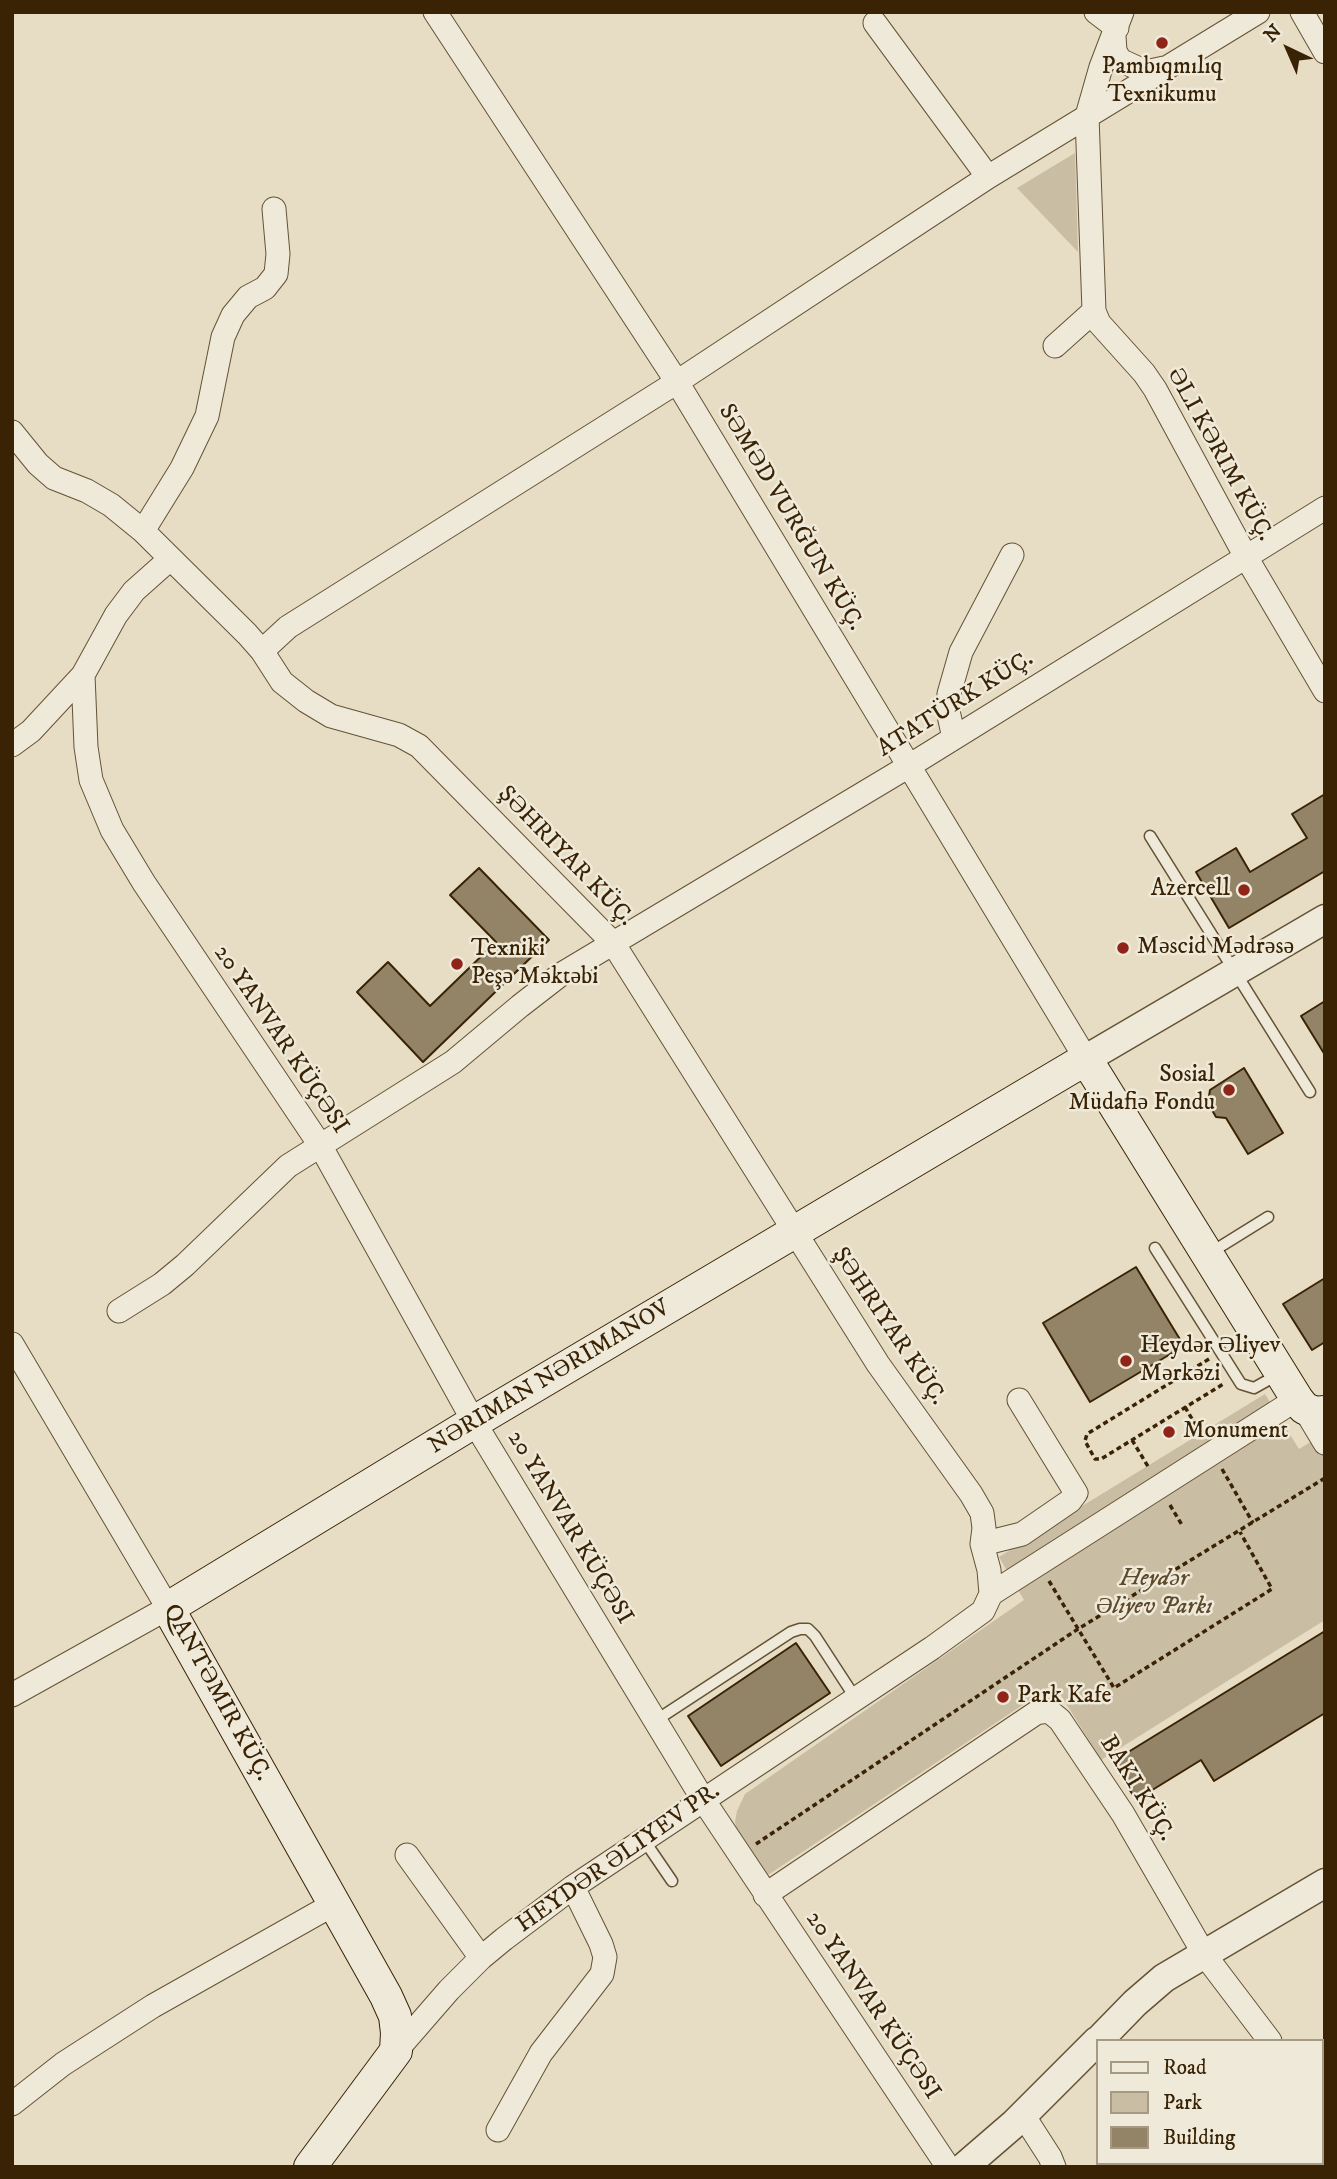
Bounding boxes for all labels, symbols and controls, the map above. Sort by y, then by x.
north arrow [1253,14,1323,84]
text: N [1259,20,1287,47]
marker: Pambıqmılıq Texnikumu [1154,35,1170,51]
place label: Pambıqmılıq Texnikumu [1102,54,1222,110]
street label: ƏLI KƏRIM KÜÇ. [1159,363,1279,547]
street label: SƏMƏD VURĞUN KÜÇ. [711,400,869,636]
street label: ATATÜRK KÜÇ. [873,646,1039,764]
street label: ŞƏHRIYAR KÜÇ. [491,781,639,933]
place label: Azercell [1151,876,1230,904]
marker: Azercell [1236,882,1252,898]
place label: Məscid Mədrəsə [1137,934,1294,962]
place label: Texniki Peşə Məktəbi [471,936,598,992]
street label: 20 YANVAR KÜÇƏSI [206,940,354,1140]
marker: Məscid Mədrəsə [1115,940,1131,956]
marker: Texniki Peşə Məktəbi [449,956,465,972]
place label: Sosial Müdafiə Fondu [1069,1062,1215,1118]
marker: Sosial Müdafiə Fondu [1221,1082,1237,1098]
street label: ŞƏHRIYAR KÜÇ. [825,1243,951,1411]
street label: NƏRIMAN NƏRIMANOV [424,1294,676,1462]
place label: Heydər Əliyev Mərkəzi [1140,1333,1280,1389]
marker: Heydər Əliyev Mərkəzi [1118,1353,1134,1369]
place label: Monument [1183,1418,1288,1446]
marker: Monument [1161,1424,1177,1440]
street label: 20 YANVAR KÜÇƏSI [500,1426,638,1630]
park label: Heydər Əliyev Parkı [1096,1566,1212,1622]
street label: QANTƏMIR KÜÇ. [155,1600,277,1786]
place label: Park Kafe [1017,1683,1112,1711]
marker: Park Kafe [995,1689,1011,1705]
street label: BAKI KÜÇ. [1092,1731,1180,1847]
street label: HEYDƏR ƏLIYEV PR. [512,1778,726,1940]
street label: 20 YANVAR KÜÇƏSI [798,1906,946,2106]
legend [1096,2039,1323,2165]
text: Road [1163,2055,1207,2081]
text: Park [1163,2090,1202,2116]
text: Building [1163,2125,1235,2151]

